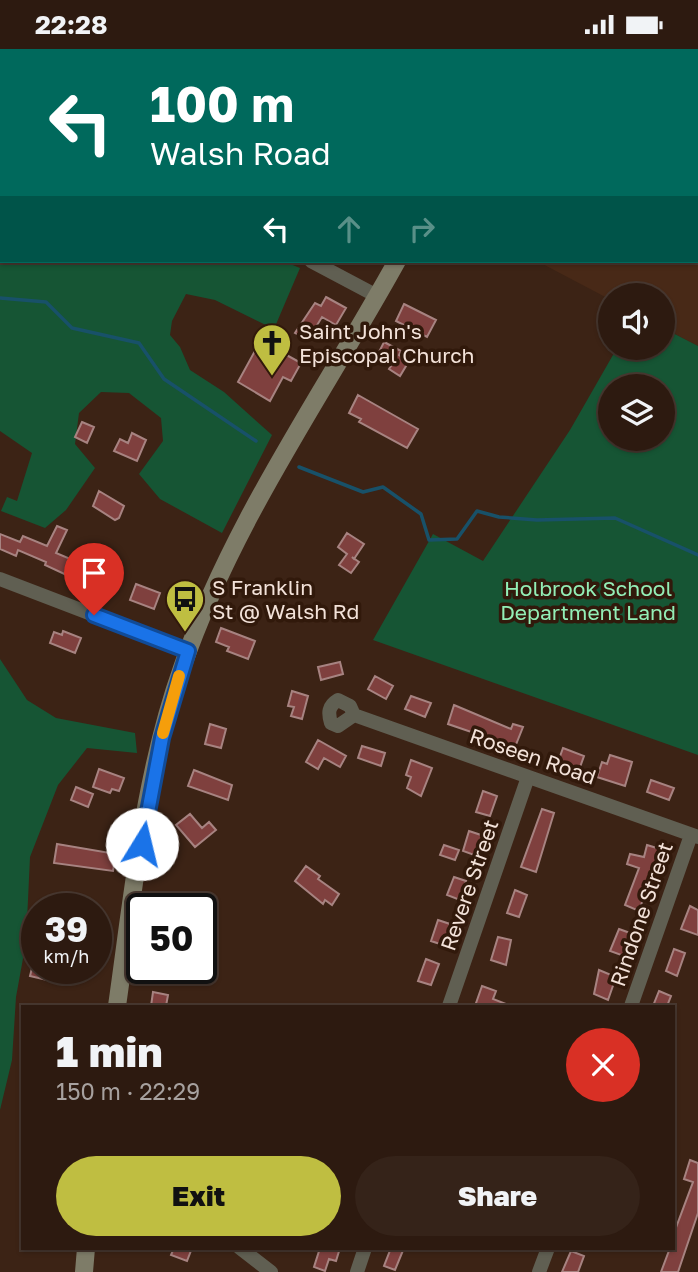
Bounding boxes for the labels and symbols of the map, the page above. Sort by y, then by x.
place label: Saint John's Episcopal Church [299,318,475,368]
church icon: Saint John's Episcopal Church [251,322,293,377]
pin [64,543,124,615]
place label: S Franklin St @ Walsh Rd [212,574,360,624]
park label: Holbrook School Department Land [500,575,676,625]
bus stop icon: S Franklin St @ Walsh Rd [164,578,206,633]
street label: Roseen Road [466,722,600,790]
position arrow [105,807,179,881]
street label: Revere Street [434,816,504,954]
street label: Rindone Street [604,838,678,990]
speed limit sign: 50 [126,893,217,984]

